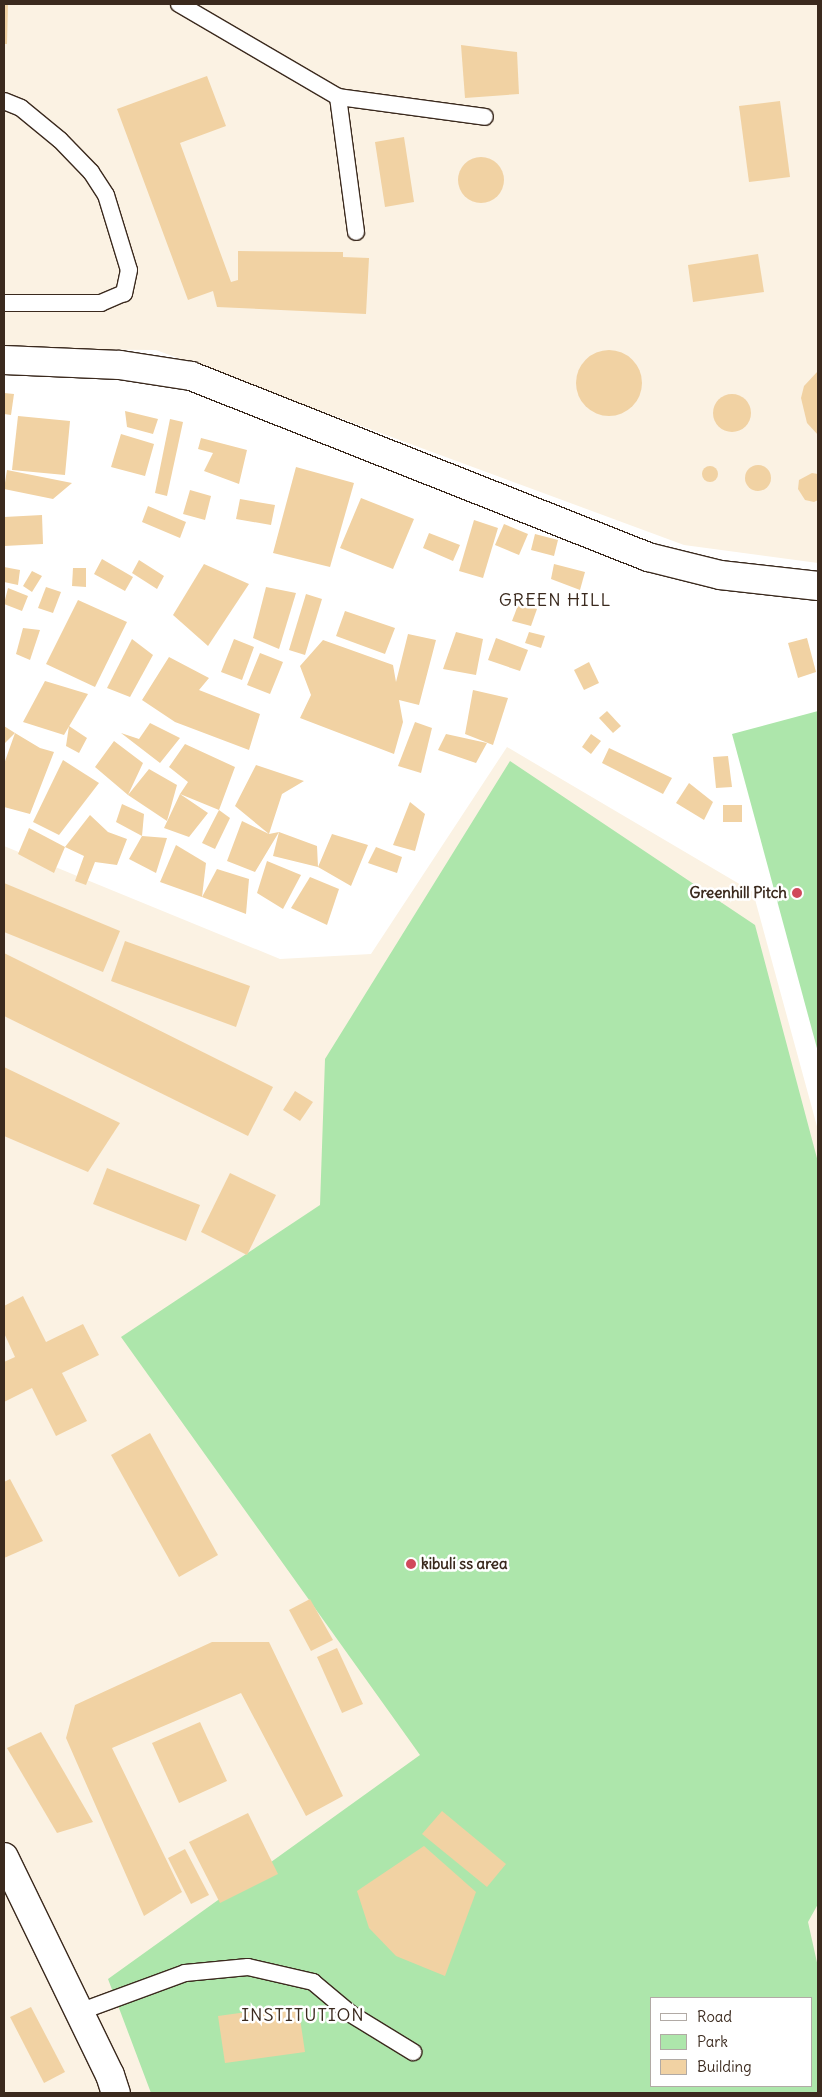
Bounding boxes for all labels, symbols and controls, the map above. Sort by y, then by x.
district label: GREEN HILL [497,589,613,611]
place label: Greenhill Pitch [690,884,787,902]
marker: Greenhill Pitch [791,887,803,899]
place label: kibuli ss area [421,1555,507,1573]
marker: kibuli ss area [405,1558,417,1570]
legend [650,1997,812,2087]
district label: INSTITUTION [240,2004,366,2026]
text: Road [697,2007,732,2026]
text: Park [697,2032,728,2051]
text: Building [697,2057,752,2076]

